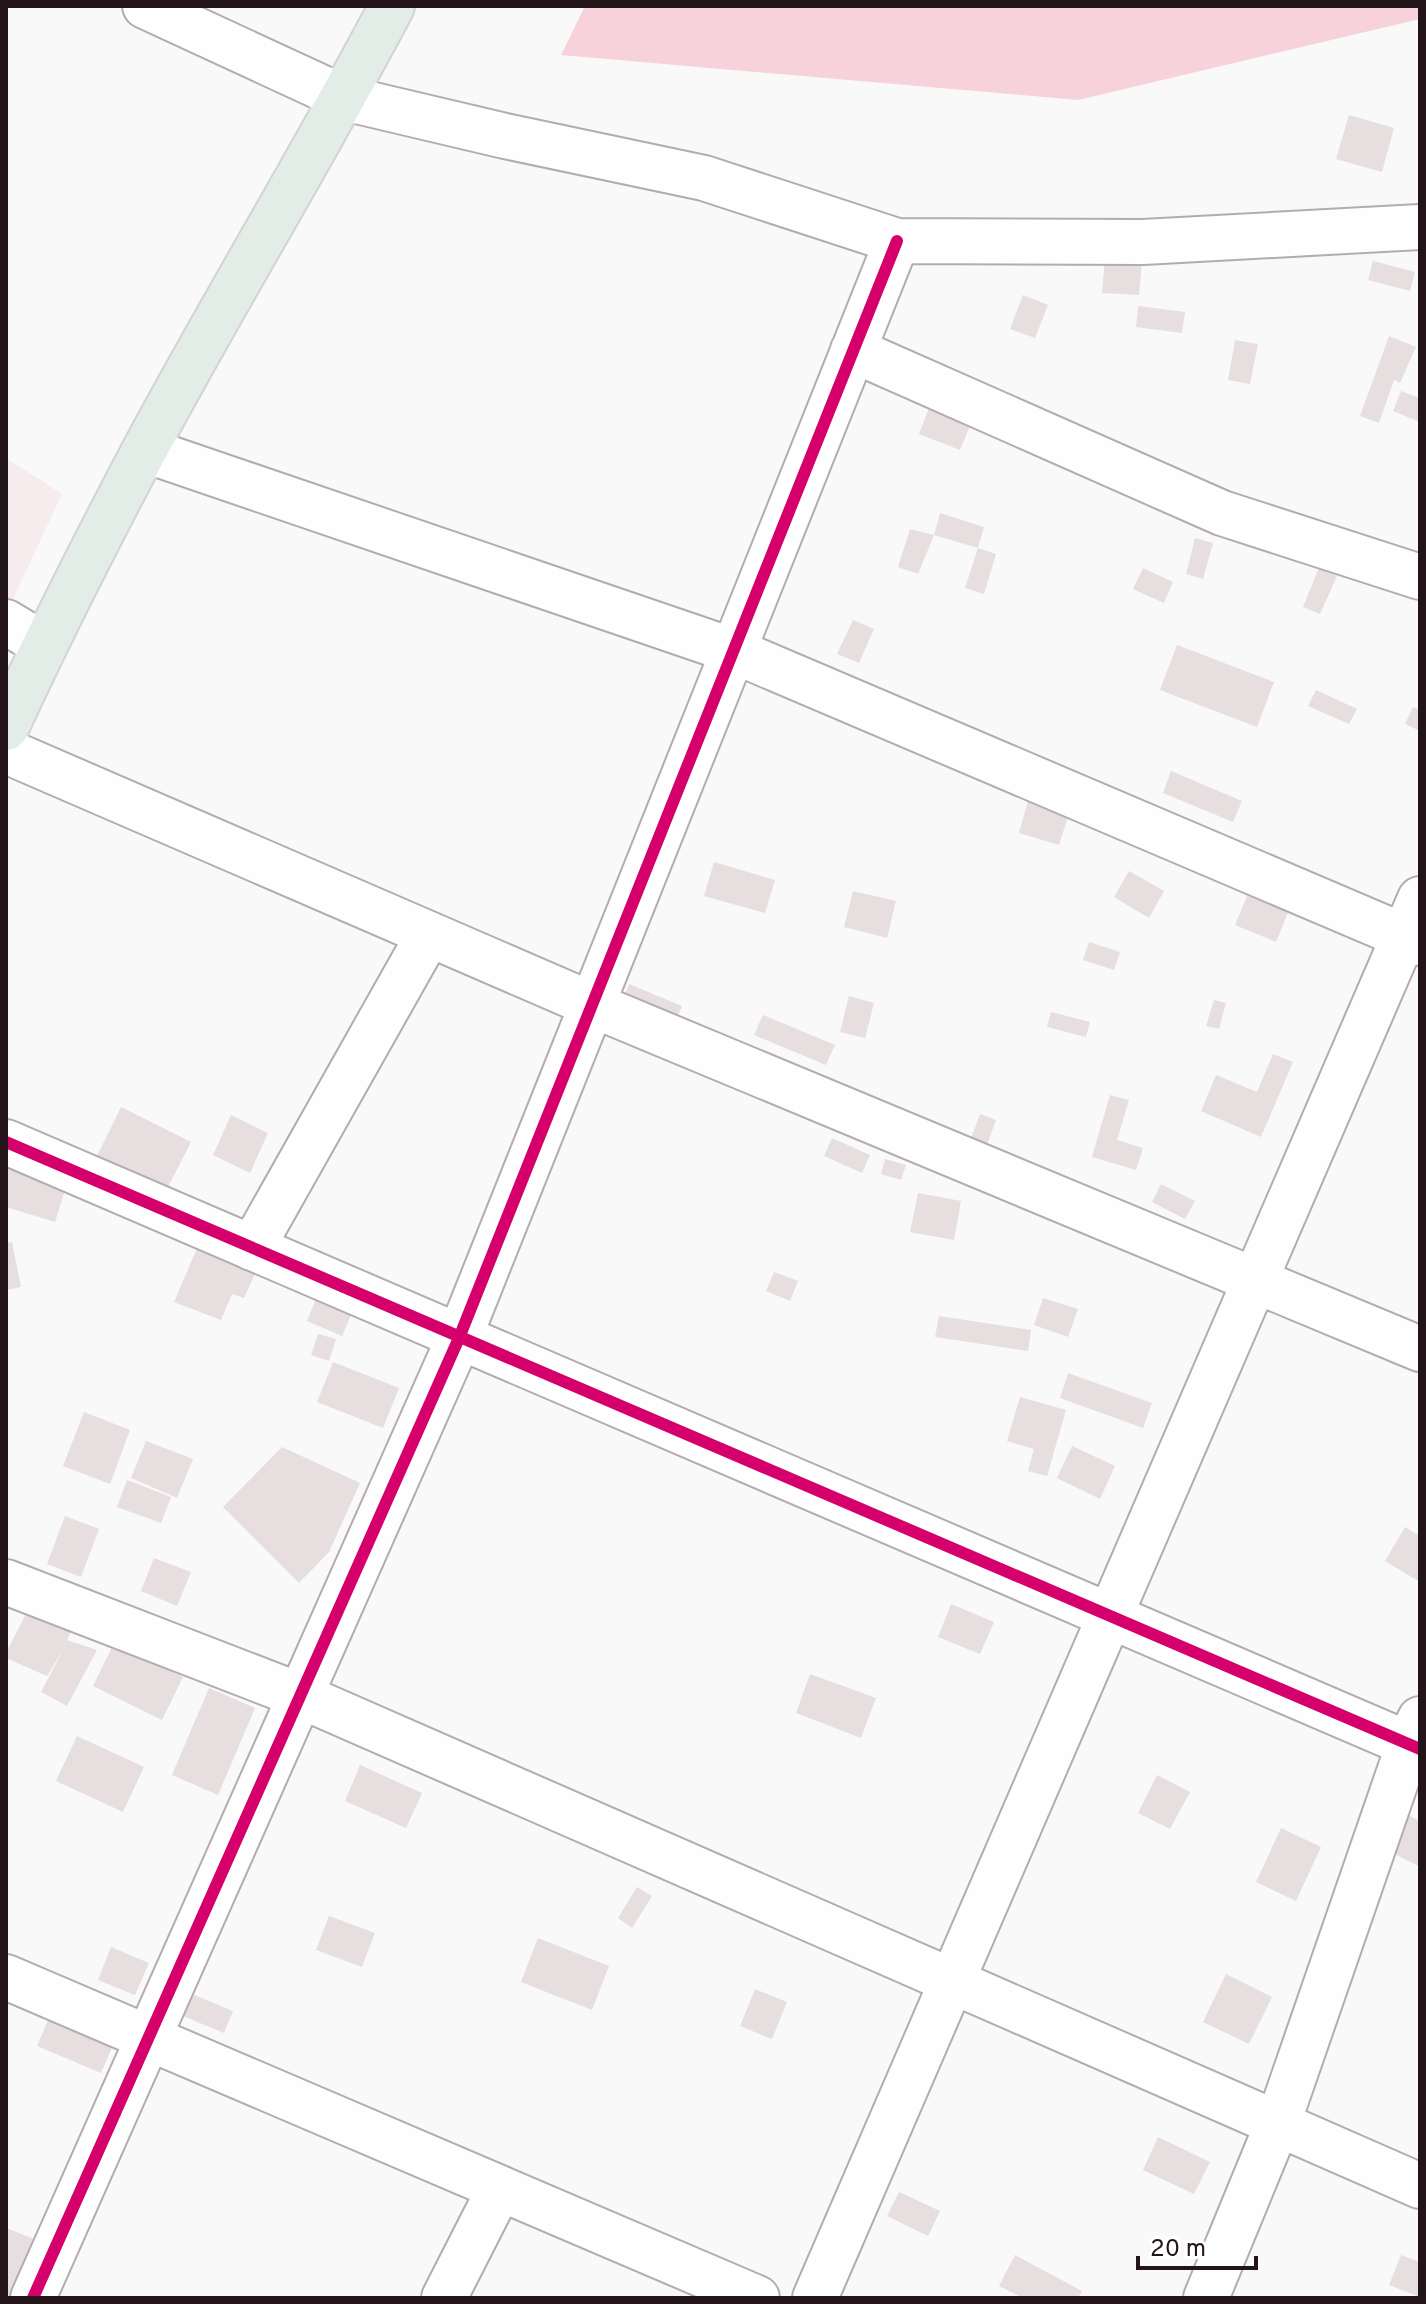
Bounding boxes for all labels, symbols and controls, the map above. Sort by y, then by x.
scale bar [1138,2220,1256,2270]
text: 20 m [1150,2235,1206,2265]

